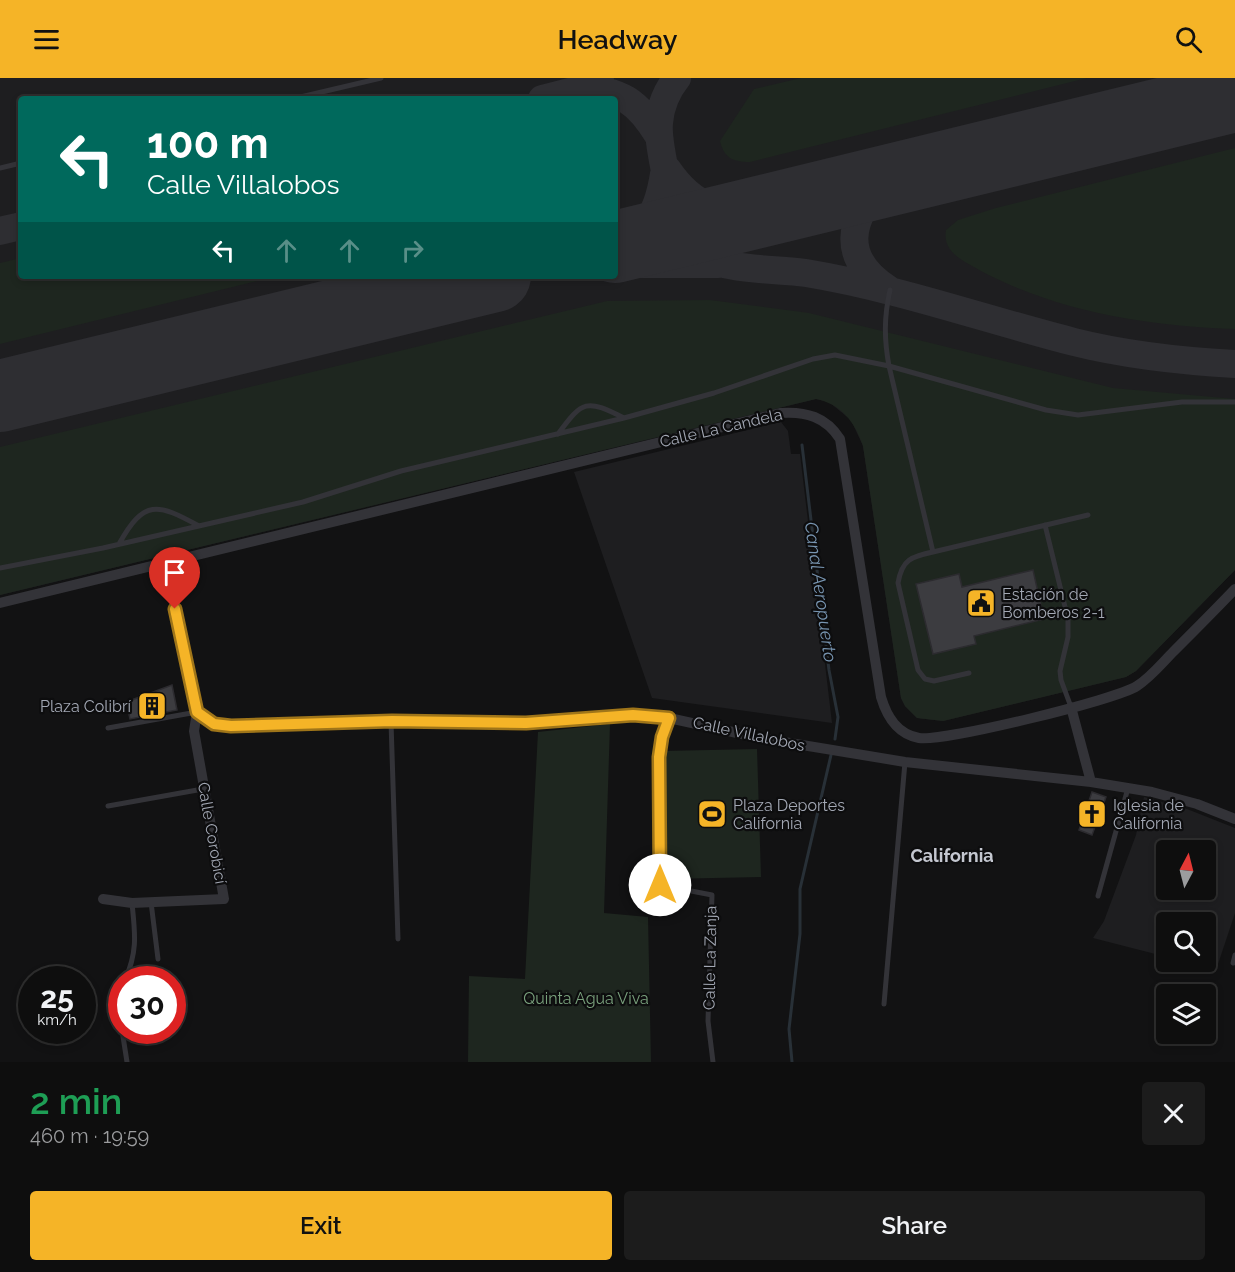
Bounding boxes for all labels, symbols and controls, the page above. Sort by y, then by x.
icon: menu [30,23,63,56]
icon: search [1172,23,1205,56]
text: Headway [558,24,677,55]
text: 100 m [147,119,269,168]
icon: left [48,120,126,198]
text: Calle Villalobos [147,169,340,200]
icon: left [207,234,240,267]
icon: ahead [270,234,303,267]
icon: ahead [333,234,366,267]
icon: right [396,234,429,267]
street label: Calle La Candela [658,405,784,451]
water label: Canal Aeropuerto [801,520,841,664]
pin [149,547,200,609]
icon: arrive [158,556,191,589]
place label: Estación de Bomberos 2-1 [1002,585,1105,622]
public building icon: Estación de Bomberos 2-1 [965,587,997,619]
building icon: Plaza Colibrí [136,690,168,722]
place label: Plaza Colibrí [40,697,132,716]
street label: Calle Villalobos [691,713,807,755]
street label: Calle Corobicí [194,781,230,886]
place label: Plaza Deportes California [733,796,845,833]
place label: Iglesia de California [1113,796,1184,833]
sports icon: Plaza Deportes California [696,798,728,830]
church icon: Iglesia de California [1076,798,1108,830]
north arrow [1156,840,1216,900]
map controls [1156,840,1216,1044]
district label: California [910,845,994,866]
position arrow [628,853,692,917]
street label: Calle La Zanja [700,906,720,1010]
button: search [1156,912,1216,972]
speed limit sign: 30 [108,966,186,1044]
text: 25 [40,980,74,1015]
button: layers [1156,984,1216,1044]
park label: Quinta Agua Viva [523,989,649,1008]
text: km/h [37,1011,77,1029]
text: 2 min [30,1080,122,1122]
button: close [1142,1082,1205,1145]
text: 460 m · 19:59 [30,1124,149,1148]
button: Exit [30,1191,612,1260]
button: Share [624,1191,1205,1260]

